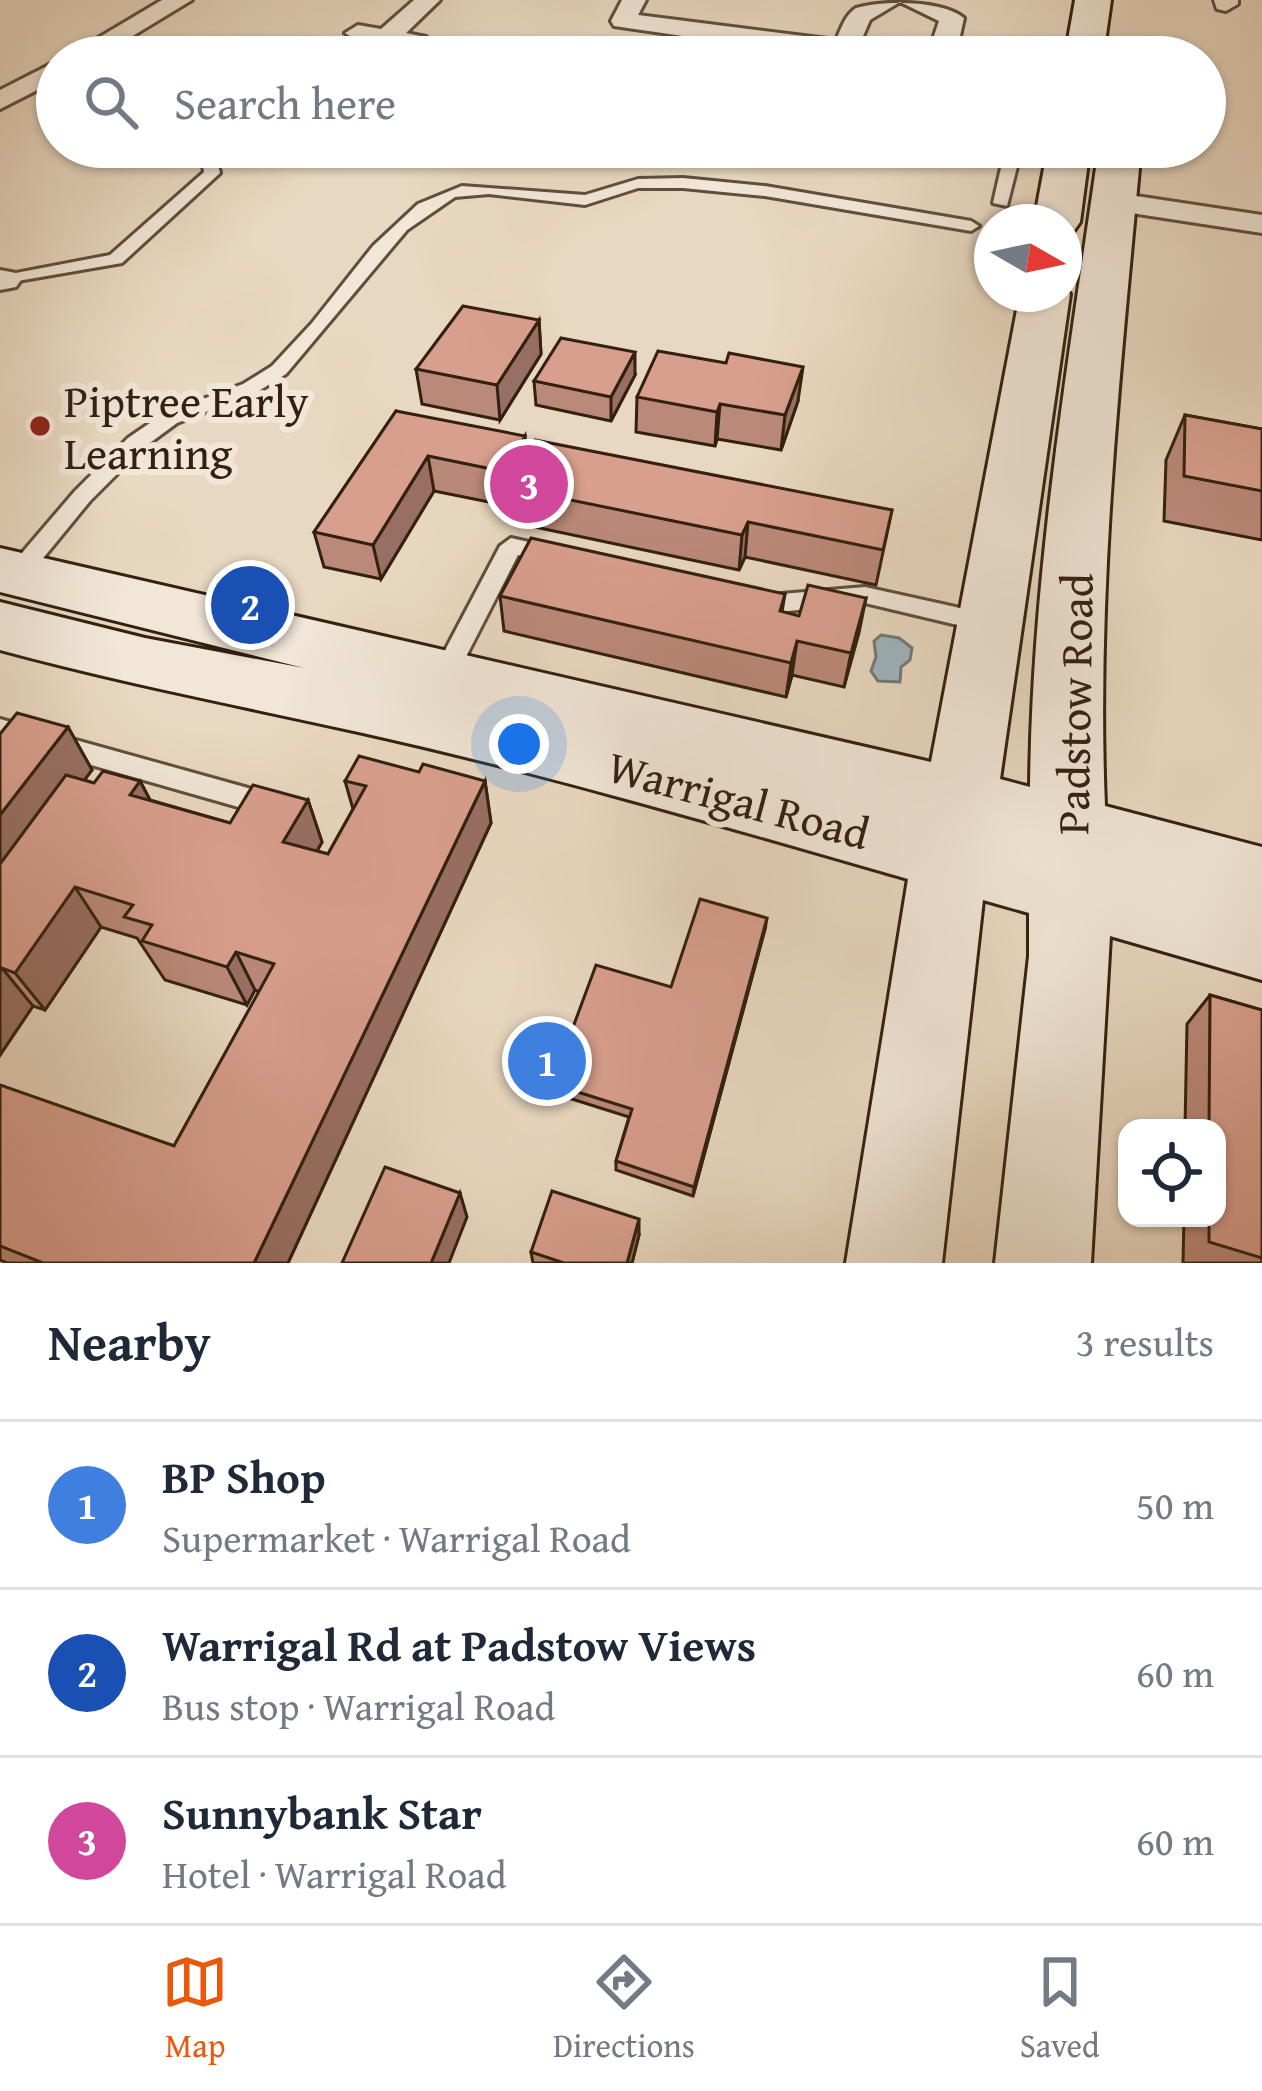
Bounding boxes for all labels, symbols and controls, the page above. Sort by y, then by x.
search box [36,36,1226,168]
icon: search [78,69,144,135]
text: Search here [174,70,396,135]
north arrow [974,204,1082,312]
place label: Piptree Early Learning [64,368,309,485]
marker: Piptree Early Learning [27,413,53,439]
pin: 3 [490,439,568,529]
pin: 2 [211,560,289,650]
street label: Padstow Road [1039,573,1109,835]
your location [489,714,549,774]
street label: Warrigal Road [601,733,877,865]
pin: 1 [508,1016,586,1106]
map controls [1118,1119,1226,1227]
button: locate [1118,1119,1226,1227]
text: Nearby [48,1304,211,1379]
text: 3 results [1076,1313,1214,1370]
text: BP Shop [162,1444,326,1509]
text: 1 [77,1476,97,1533]
text: 50 m [1136,1476,1214,1533]
text: Supermarket · Warrigal Road [162,1509,631,1566]
text: Warrigal Rd at Padstow Views [162,1612,756,1677]
text: 2 [77,1644,97,1701]
text: 60 m [1136,1644,1214,1701]
text: Bus stop · Warrigal Road [162,1677,555,1734]
text: Sunnybank Star [162,1780,482,1845]
text: 3 [77,1812,97,1869]
text: 60 m [1136,1812,1214,1869]
text: Hotel · Warrigal Road [162,1845,507,1902]
tab: Map [162,1949,228,2069]
tab: Directions [553,1949,695,2069]
tab: Saved [1020,1949,1100,2069]

